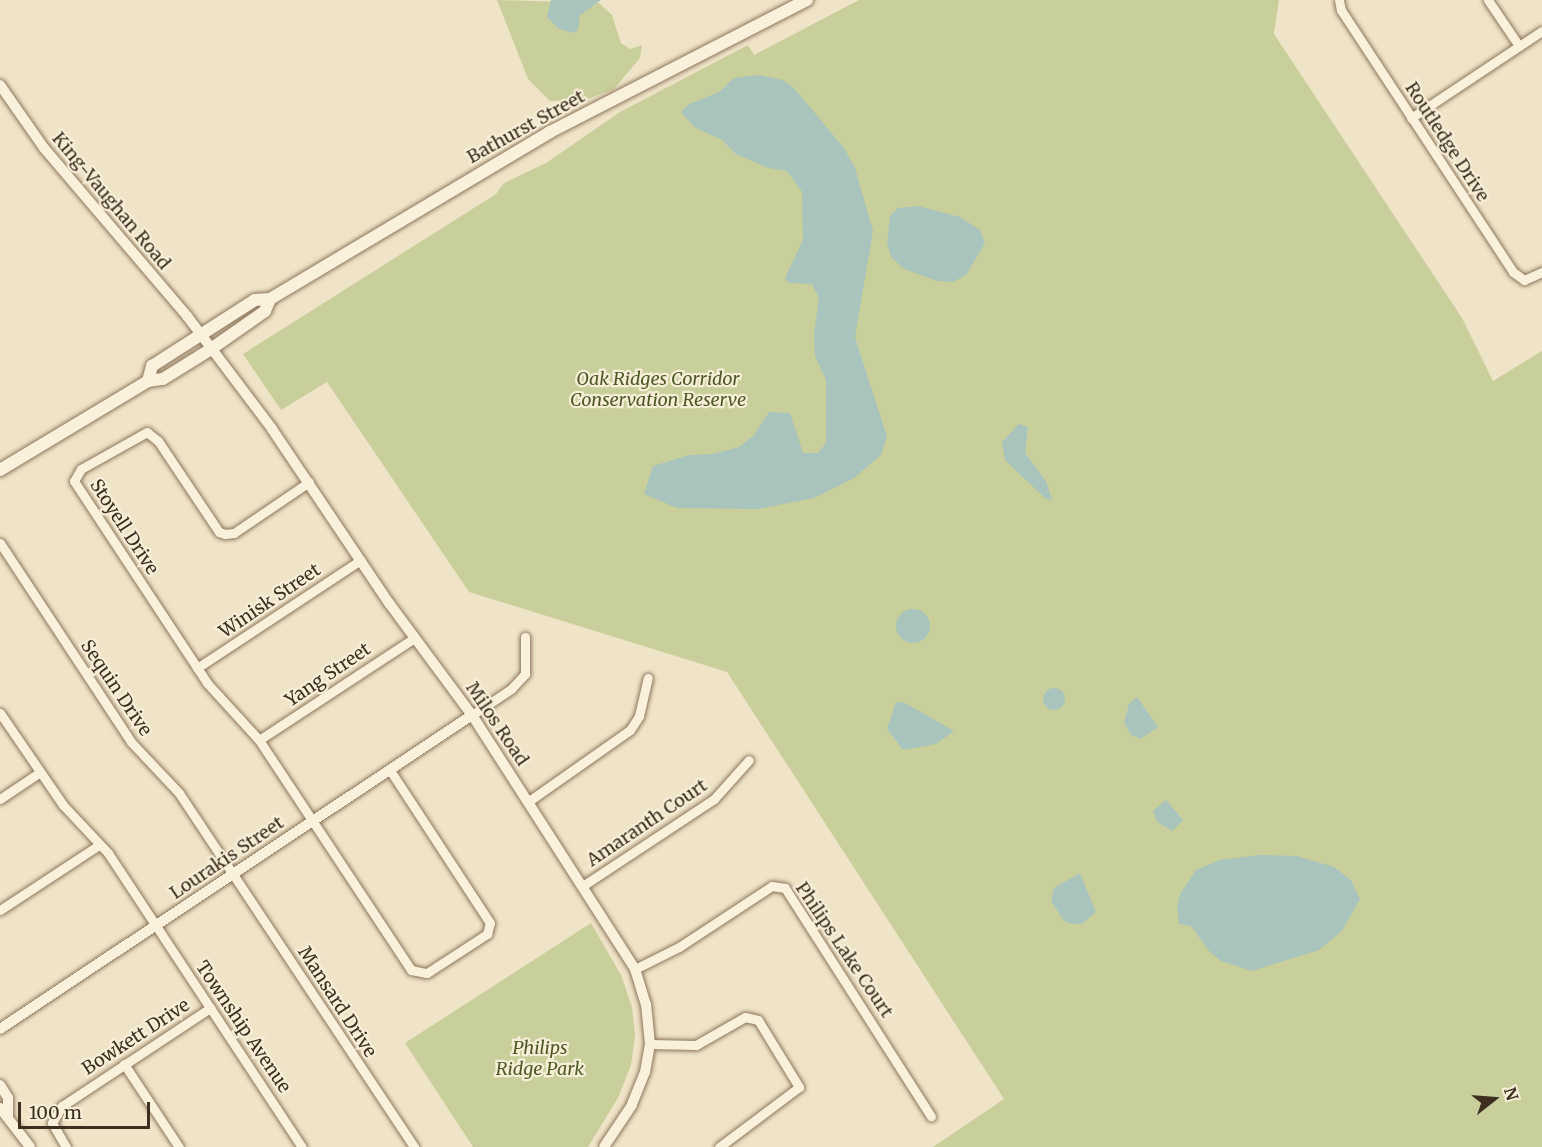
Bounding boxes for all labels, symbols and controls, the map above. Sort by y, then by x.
street label: Routledge Drive [1400,78,1494,206]
street label: Bathurst Street [463,86,589,168]
street label: King-Vaughan Road [47,128,175,274]
park label: Oak Ridges Corridor Conservation Reserve [570,369,746,412]
street label: Stoyell Drive [85,475,163,579]
street label: Winisk Street [215,559,325,643]
street label: Sequin Drive [76,636,156,740]
street label: Yang Street [281,639,375,711]
street label: Milos Road [461,678,533,770]
street label: Amaranth Court [583,775,711,871]
street label: Lourakis Street [166,812,288,904]
street label: Philips Lake Court [791,878,897,1022]
street label: Mansard Drive [293,943,381,1061]
street label: Township Avenue [191,957,295,1097]
street label: Bowkett Drive [78,994,194,1080]
park label: Philips Ridge Park [496,1038,584,1080]
north arrow [1464,1069,1524,1129]
text: N [1500,1085,1523,1103]
scale bar [21,1090,153,1128]
text: 100 m [29,1101,82,1124]

